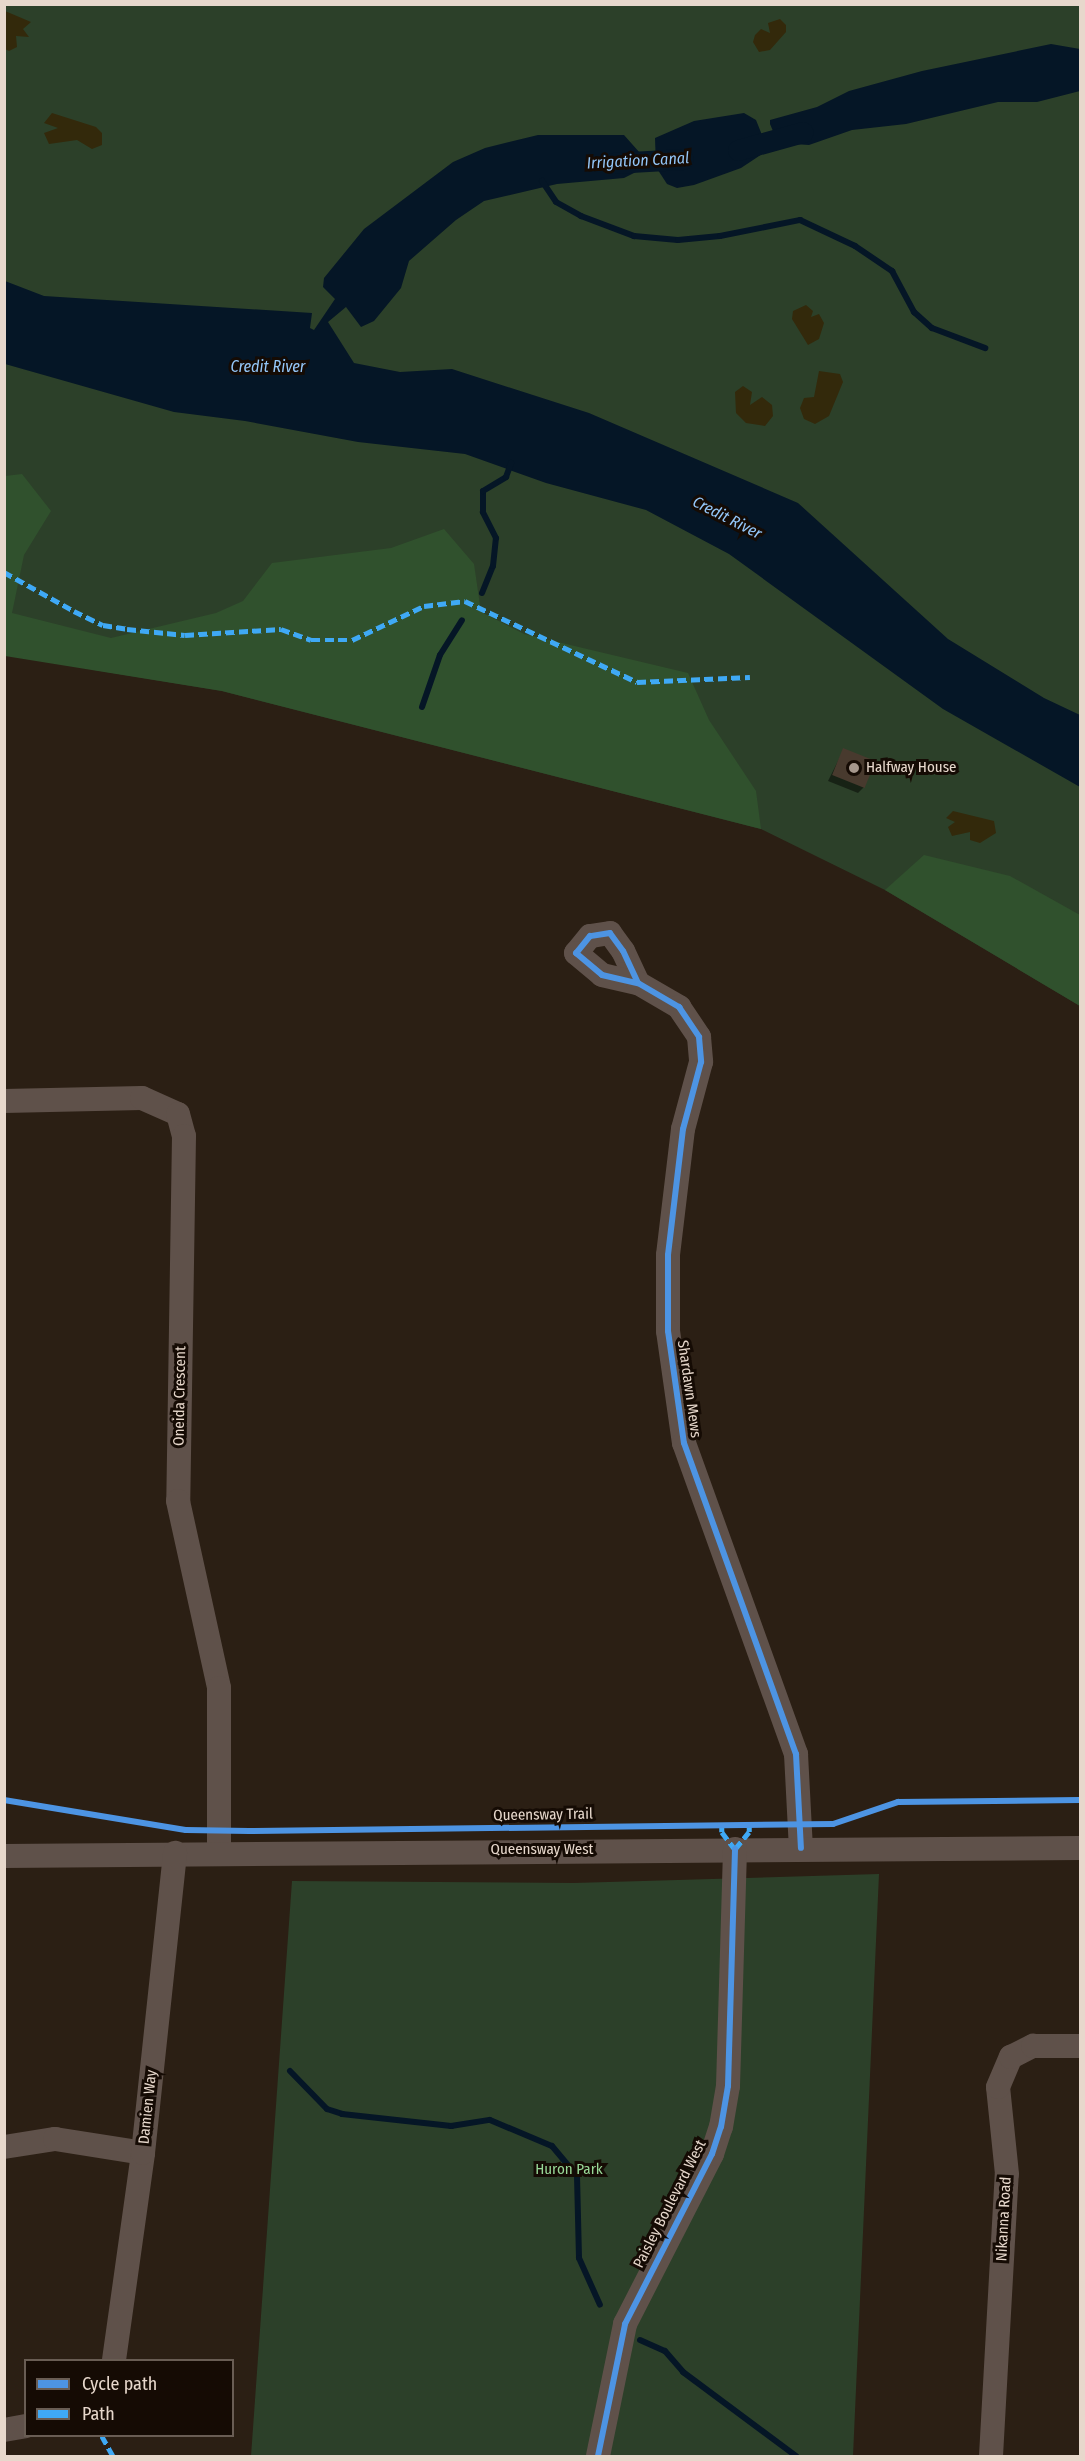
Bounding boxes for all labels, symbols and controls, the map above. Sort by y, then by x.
water label: Irrigation Canal [586,149,690,173]
water label: Credit River [231,357,305,377]
water label: Credit River [689,492,765,544]
place label: Halfway House [866,759,956,777]
marker: Halfway House [847,761,861,775]
street label: Shardawn Mews [673,1339,705,1439]
street label: Oneida Crescent [170,1346,190,1446]
street label: Queensway Trail [493,1805,593,1825]
street label: Queensway West [490,1841,594,1859]
street label: Damien Way [135,2069,161,2145]
street label: Paisley Boulevard West [630,2137,710,2271]
park label: Huron Park [535,2161,603,2179]
street label: Nikanna Road [993,2176,1015,2262]
legend [24,2359,234,2437]
text: Cycle path [82,2373,157,2395]
text: Path [82,2403,115,2425]

